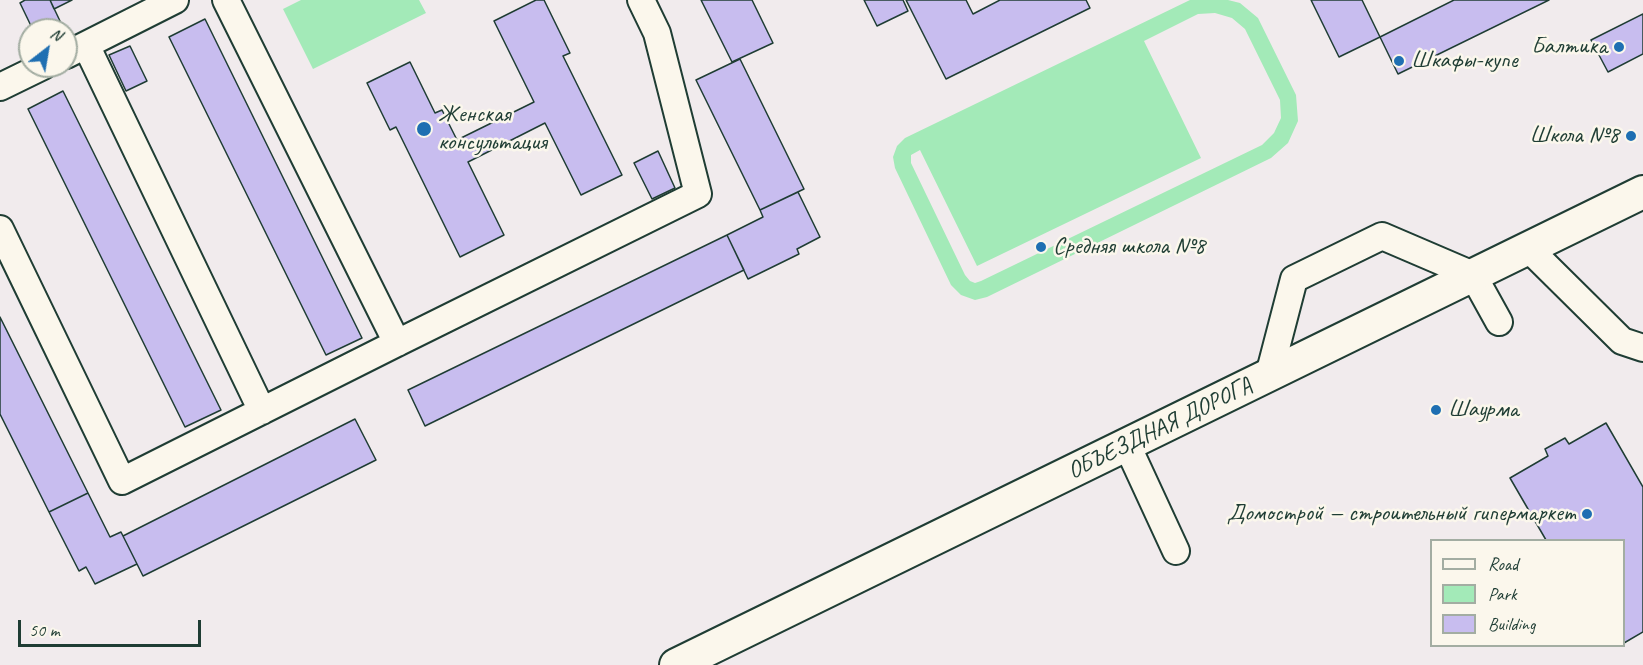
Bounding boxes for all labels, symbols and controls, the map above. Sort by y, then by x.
north arrow [18,18,78,78]
text: N [47,23,66,45]
place label: Балтика [1531,33,1607,61]
marker: Балтика [1612,40,1626,54]
place label: Шкафы-купе [1411,47,1517,75]
marker: Шкафы-купе [1392,54,1406,68]
place label: Женская консультация [438,101,547,157]
marker: Женская консультация [415,120,433,138]
place label: Школа №8 [1530,122,1619,150]
marker: Школа №8 [1624,129,1638,143]
place label: Средняя школа №8 [1053,233,1205,261]
marker: Средняя школа №8 [1034,240,1048,254]
street label: ОБЪЕЗДНАЯ ДОРОГА [1063,372,1257,486]
place label: Шаурма [1448,396,1518,424]
marker: Шаурма [1429,403,1443,417]
place label: Домострой — строительный гипермаркет [1227,500,1575,528]
marker: Домострой — строительный гипермаркет [1580,507,1594,521]
legend [1430,539,1625,647]
text: Road [1488,553,1518,575]
text: Park [1488,583,1517,605]
scale bar [21,608,204,646]
text: Building [1488,613,1535,635]
text: 50 m [29,619,60,641]

